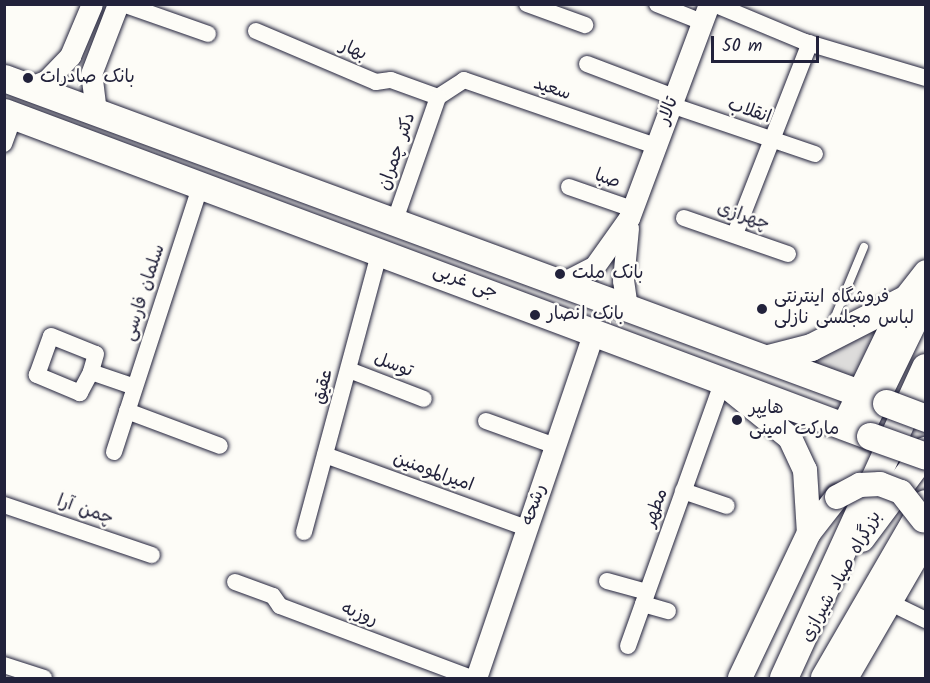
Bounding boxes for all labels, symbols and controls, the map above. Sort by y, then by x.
scale bar [714,24,822,62]
text: 50 m [722,32,762,61]
street label: بهار [336,36,370,66]
place label: بانک صادرات [40,67,135,89]
marker: بانک صادرات [21,71,35,85]
street label: سعید [530,74,574,106]
street label: تالار [654,94,684,128]
street label: انقلاب [724,95,774,129]
street label: دکتر چمران [375,110,421,194]
street label: صبا [591,166,623,194]
street label: چهرازی [714,198,772,236]
street label: سلمان فارسی [119,242,171,344]
street label: جی غربی [430,261,500,305]
place label: بانک ملت [572,263,644,285]
marker: بانک ملت [553,267,567,281]
place label: فروشگاه اینترنتی لباس مجلسی نازلی [774,288,914,330]
marker: فروشگاه اینترنتی لباس مجلسی نازلی [755,302,769,316]
place label: بانک انصار [547,304,624,326]
marker: بانک انصار [528,308,542,322]
street label: توسل [370,349,416,383]
street label: عقیق [309,367,339,407]
place label: هایپر مارکت امینی [749,399,839,442]
marker: هایپر مارکت امینی [730,413,744,427]
street label: امیرالمومنین [390,449,476,497]
street label: رشحه [518,482,552,528]
street label: مطهر [640,486,674,530]
street label: چمن آرا [54,491,116,531]
street label: بزرگراه صیاد شیرازی [797,508,887,646]
street label: روزبه [338,598,380,632]

